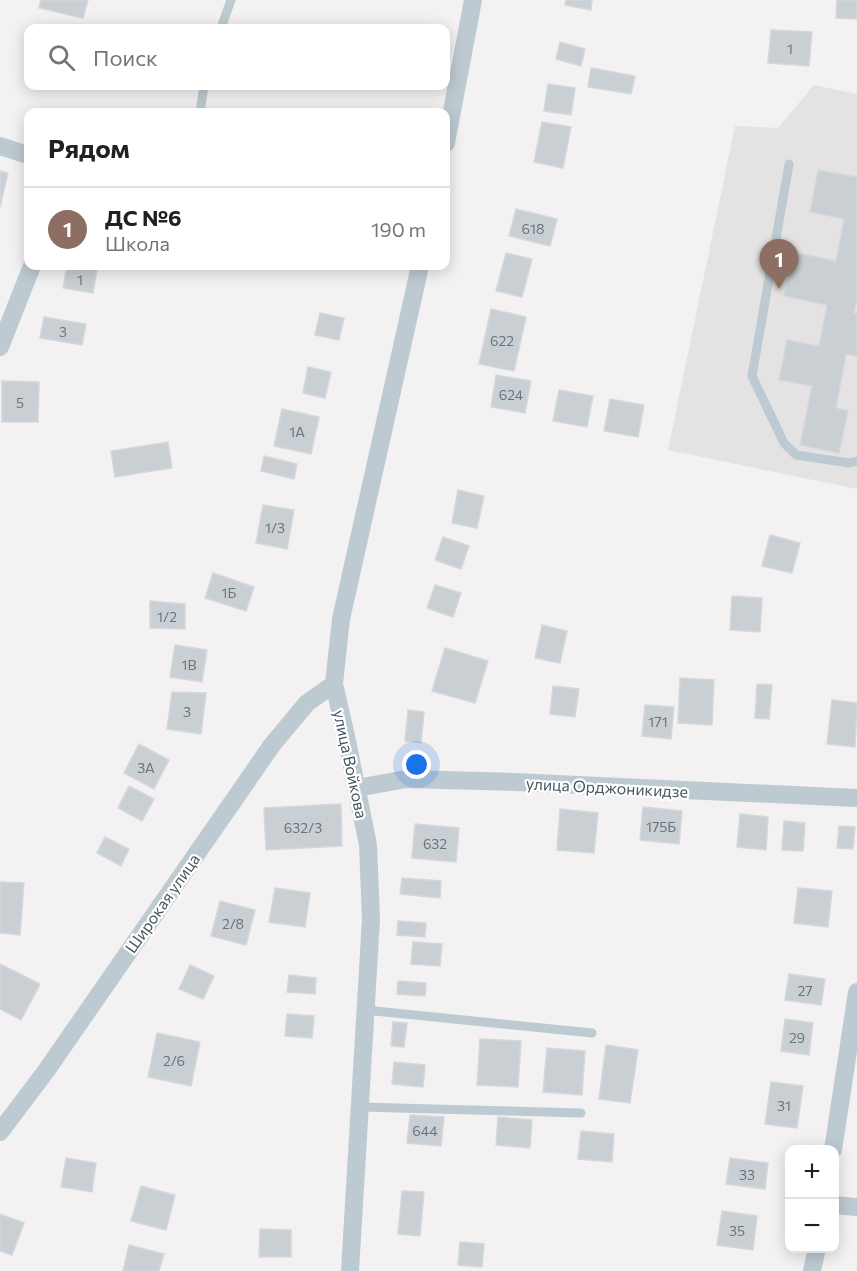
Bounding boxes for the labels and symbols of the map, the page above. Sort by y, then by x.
house number: 1 [787,40,793,57]
house number: 618 [522,220,544,237]
pin: 1 [760,240,798,289]
house number: 1 [77,271,83,288]
house number: 3 [59,323,67,340]
house number: 622 [490,332,514,349]
house number: 624 [499,386,524,403]
house number: 5 [16,394,24,411]
house number: 1А [289,423,305,440]
house number: 1/3 [265,519,285,536]
house number: 1Б [222,584,237,601]
house number: 1/2 [157,608,177,625]
house number: 1В [181,656,197,673]
house number: 3 [183,703,191,720]
street label: улица Войкова [330,708,372,820]
house number: 171 [648,713,668,730]
your location [402,750,431,779]
house number: 3А [137,759,155,776]
street label: улица Орджоникидзе [526,773,688,801]
house number: 175Б [646,818,676,835]
house number: 632/3 [284,819,322,836]
house number: 632 [423,835,447,852]
street label: Широкая улица [121,850,203,956]
house number: 2/8 [222,915,244,932]
house number: 27 [797,982,813,999]
house number: 29 [789,1029,805,1046]
house number: 2/6 [163,1052,185,1069]
house number: 31 [777,1097,791,1114]
house number: 644 [412,1122,438,1139]
house number: 33 [739,1166,755,1183]
house number: 35 [729,1222,745,1239]

